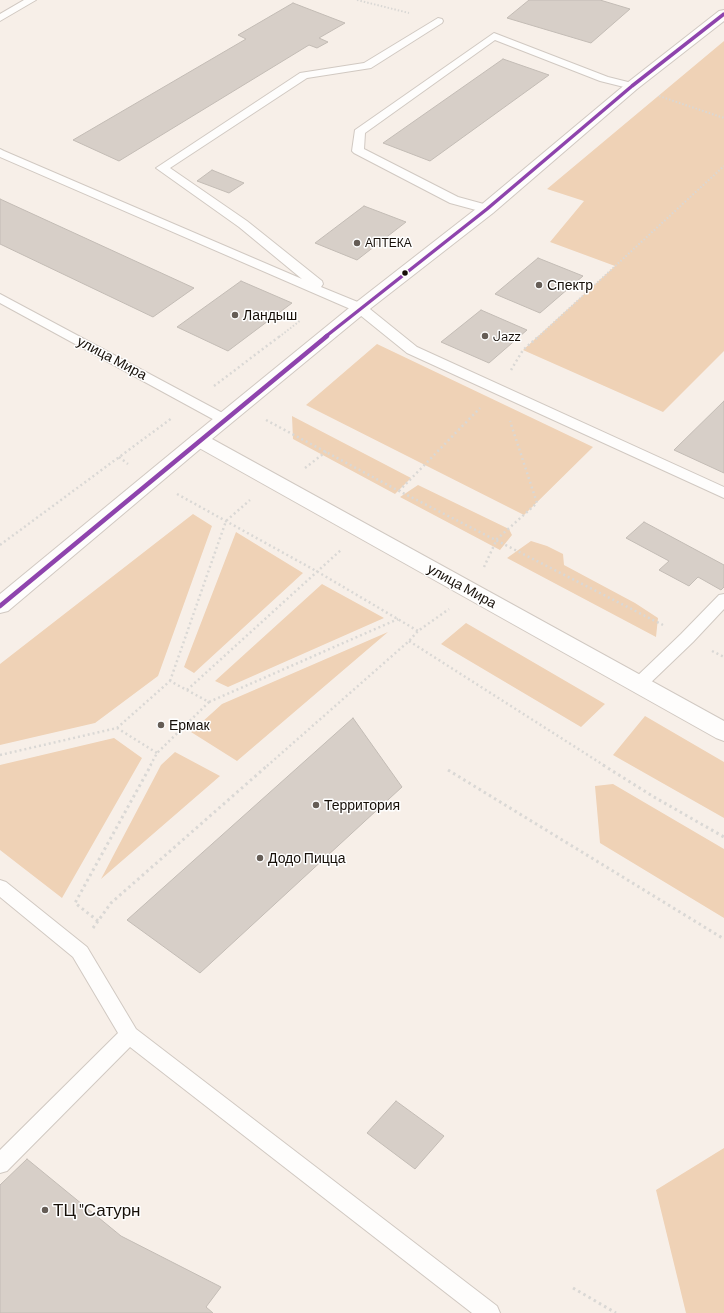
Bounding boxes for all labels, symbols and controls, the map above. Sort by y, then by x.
place label: АПТЕКА [365,236,412,250]
marker: АПТЕКА [352,238,362,248]
unlabelled marker [400,268,410,278]
place label: Спектр [547,277,593,293]
marker: Спектр [534,280,544,290]
place label: Ландыш [243,307,297,323]
marker: Ландыш [230,310,240,320]
place label: Jazz [493,328,521,344]
marker: Jazz [480,331,490,341]
street label: улица Мира [74,333,150,383]
street label: улица Мира [425,560,499,612]
place label: Ермак [169,717,210,733]
marker: Ермак [156,720,166,730]
place label: Территория [324,797,400,813]
marker: Территория [311,800,321,810]
place label: Додо Пицца [268,850,346,866]
marker: Додо Пицца [255,853,265,863]
place label: ТЦ "Сатурн [53,1200,141,1220]
marker: ТЦ "Сатурн [40,1205,50,1215]

